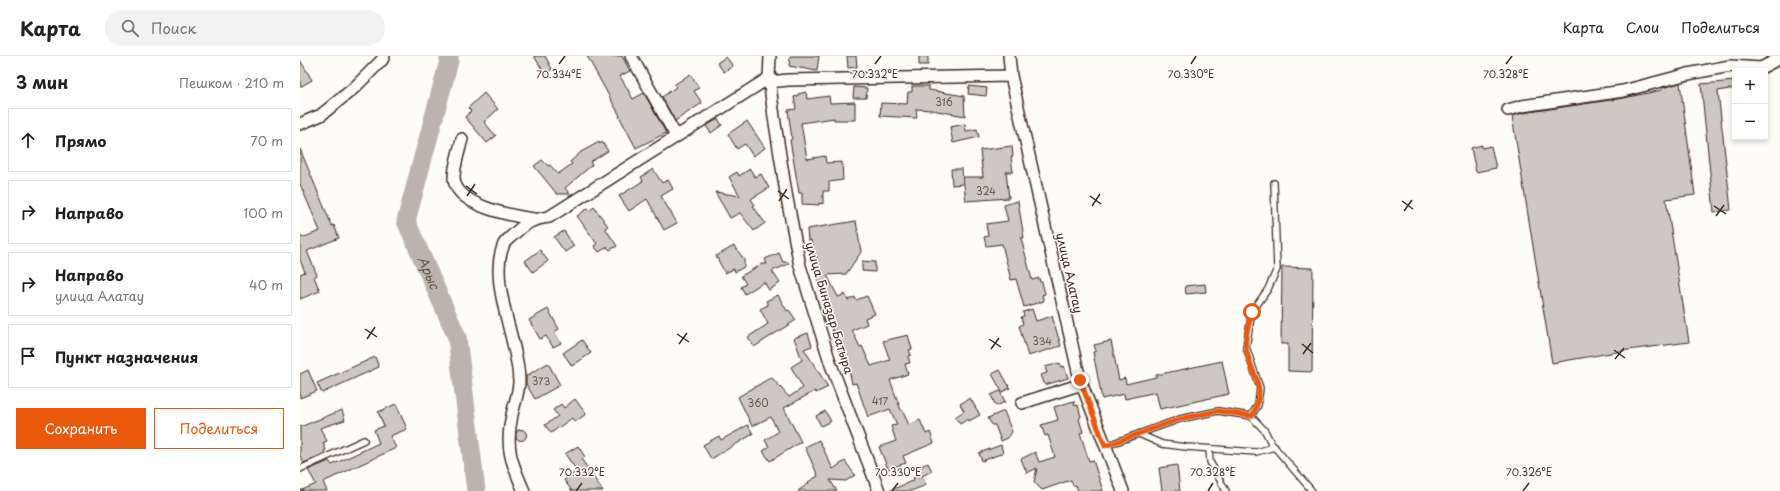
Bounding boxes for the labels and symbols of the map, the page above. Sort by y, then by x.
text: 70.334°E [536,66,582,81]
text: 70.332°E [852,66,898,81]
text: 70.330°E [1168,66,1214,81]
text: 70.328°E [1483,66,1529,81]
house number: 316 [935,94,953,109]
house number: 324 [976,183,996,198]
street label: улица Алатау [1052,231,1088,315]
street label: улица Биназар Батыра [801,239,859,377]
water label: Арыс [413,253,445,293]
route start [1243,303,1261,321]
house number: 334 [1032,333,1052,348]
route end [1071,371,1089,389]
house number: 373 [532,373,550,388]
house number: 417 [872,393,888,408]
house number: 360 [748,395,768,410]
text: 70.332°E [559,464,605,479]
text: 70.330°E [875,464,921,479]
text: 70.328°E [1190,464,1236,479]
text: 70.326°E [1506,464,1552,479]

